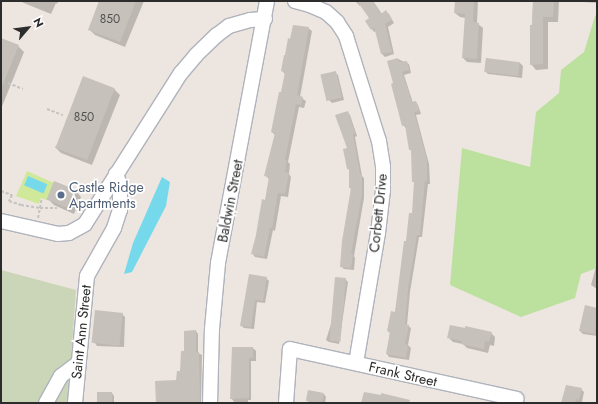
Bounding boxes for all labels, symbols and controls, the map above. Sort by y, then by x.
north arrow [8,8,48,48]
house number: 850 [100,13,120,27]
text: N [29,15,48,30]
house number: 850 [74,111,94,125]
street label: Baldwin Street [214,158,246,244]
street label: Corbett Drive [366,173,390,253]
place label: Castle Ridge Apartments [69,179,144,212]
marker: Castle Ridge Apartments [56,190,66,200]
street label: Saint Ann Street [68,284,94,380]
street label: Frank Street [367,358,439,390]

